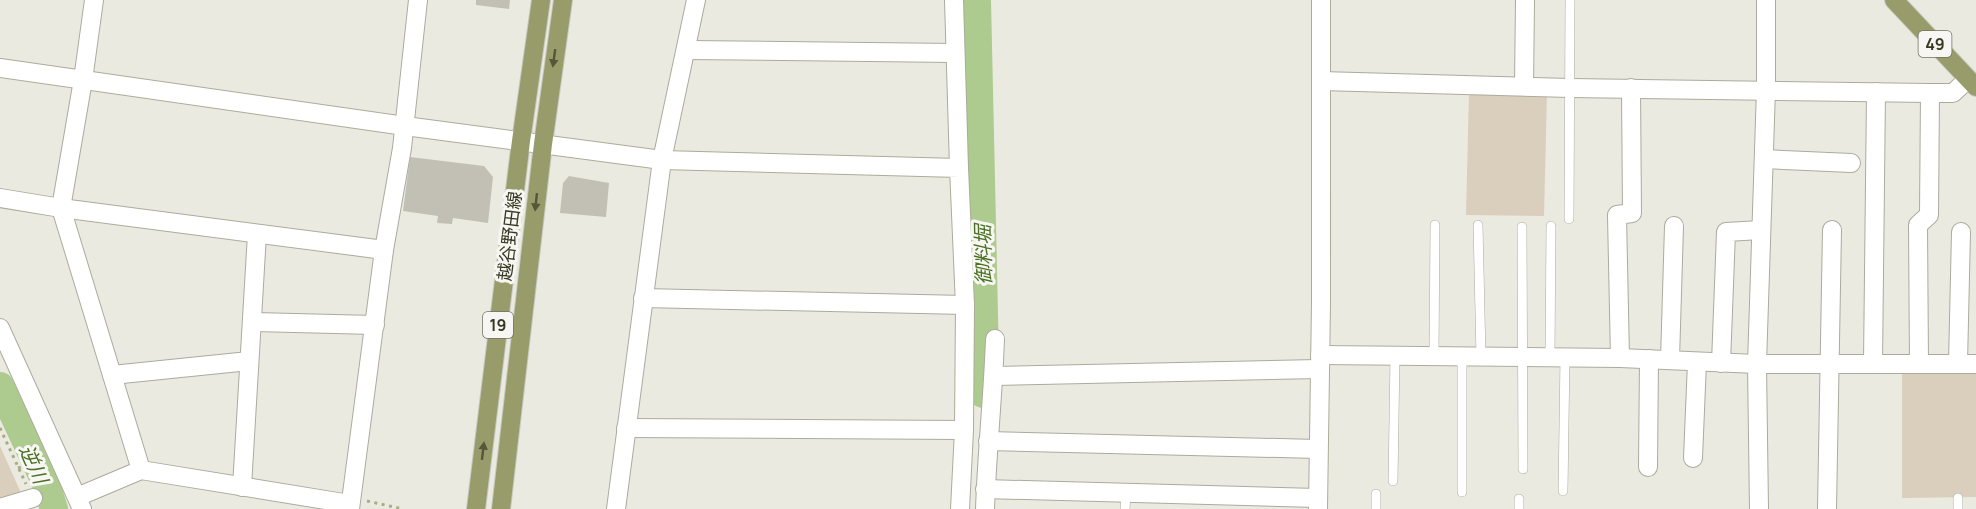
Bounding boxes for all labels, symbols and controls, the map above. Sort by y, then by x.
road number: 49 [1918,31,1952,57]
one-way arrow [549,48,559,67]
street label: 越谷野田線 [492,190,526,282]
one-way arrow [531,193,541,212]
water label: 御料堀 [969,222,997,285]
road number: 19 [483,312,513,338]
water label: 逆川 [14,440,55,490]
one-way arrow [478,441,488,460]

